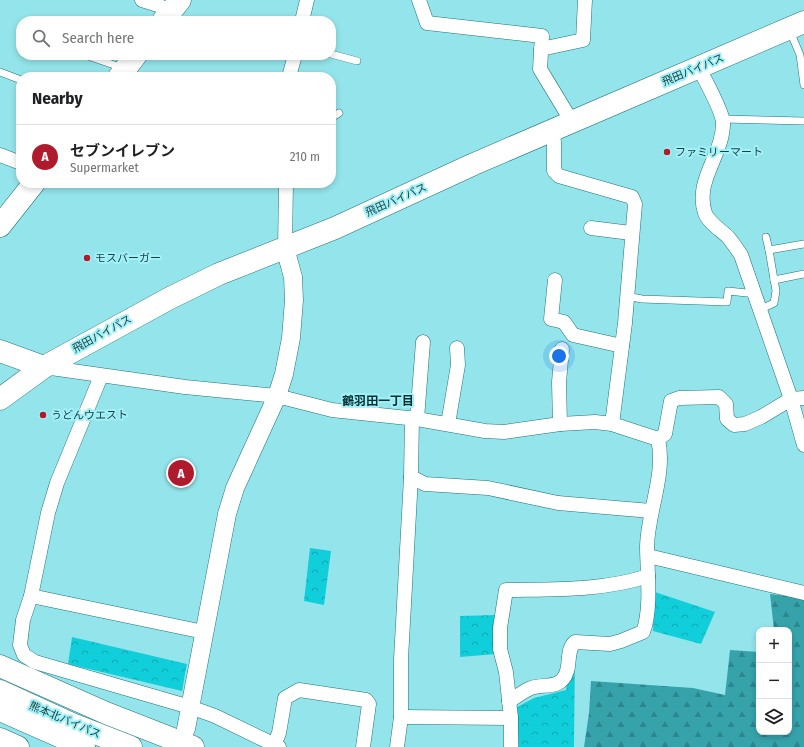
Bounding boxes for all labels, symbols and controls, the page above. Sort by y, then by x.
search box [16,16,336,60]
icon: search [30,27,52,49]
text: Search here [62,29,134,47]
street label: 飛田バイパス [660,51,726,89]
text: Nearby [32,88,83,109]
text: セブンイレブン [70,142,175,160]
place label: ファミリーマート [675,146,763,159]
marker: ファミリーマート [662,147,672,157]
text: A [41,149,49,164]
text: 210 m [290,149,320,164]
text: Supermarket [70,160,139,175]
street label: 飛田バイパス [363,181,429,219]
place label: モスバーガー [95,252,161,265]
marker: モスバーガー [82,253,92,263]
street label: 飛田バイパス [70,312,134,356]
your location [549,346,569,366]
district label: 鶴羽田一丁目 [342,394,414,408]
place label: うどんウエスト [51,409,128,422]
marker: うどんウエスト [38,410,48,420]
pin: A [168,458,194,488]
map controls [756,627,792,735]
button: + [756,627,792,663]
button: − [756,663,792,699]
street label: 熊本北バイパス [27,699,103,741]
button: layers [756,699,792,735]

